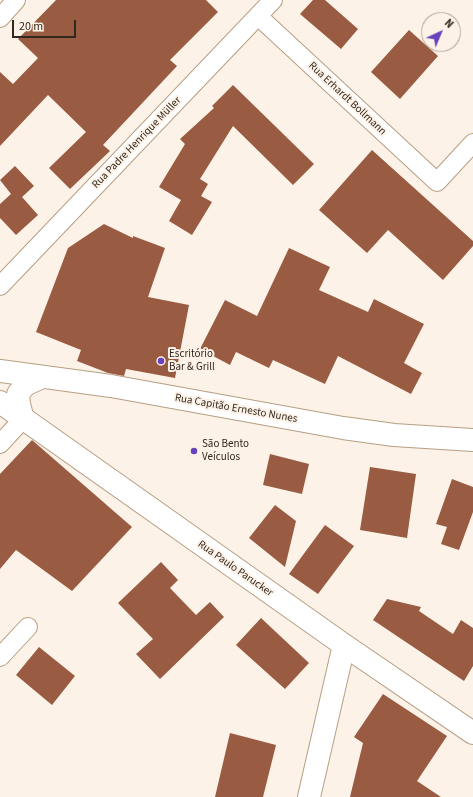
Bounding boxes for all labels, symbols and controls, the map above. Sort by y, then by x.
scale bar [14,12,78,38]
north arrow [421,12,461,52]
text: N [441,16,457,32]
text: 20 m [19,18,43,35]
street label: Rua Erhardt Bollmann [305,60,389,138]
street label: Rua Padre Henrique Müller [90,94,184,192]
place label: Escritório Bar & Grill [169,348,215,374]
marker: Escritório Bar & Grill [156,356,166,366]
street label: Rua Capitão Ernesto Nunes [174,392,298,426]
place label: São Bento Veículos [202,438,249,464]
marker: São Bento Veículos [189,446,199,456]
street label: Rua Paulo Parucker [195,538,275,600]

